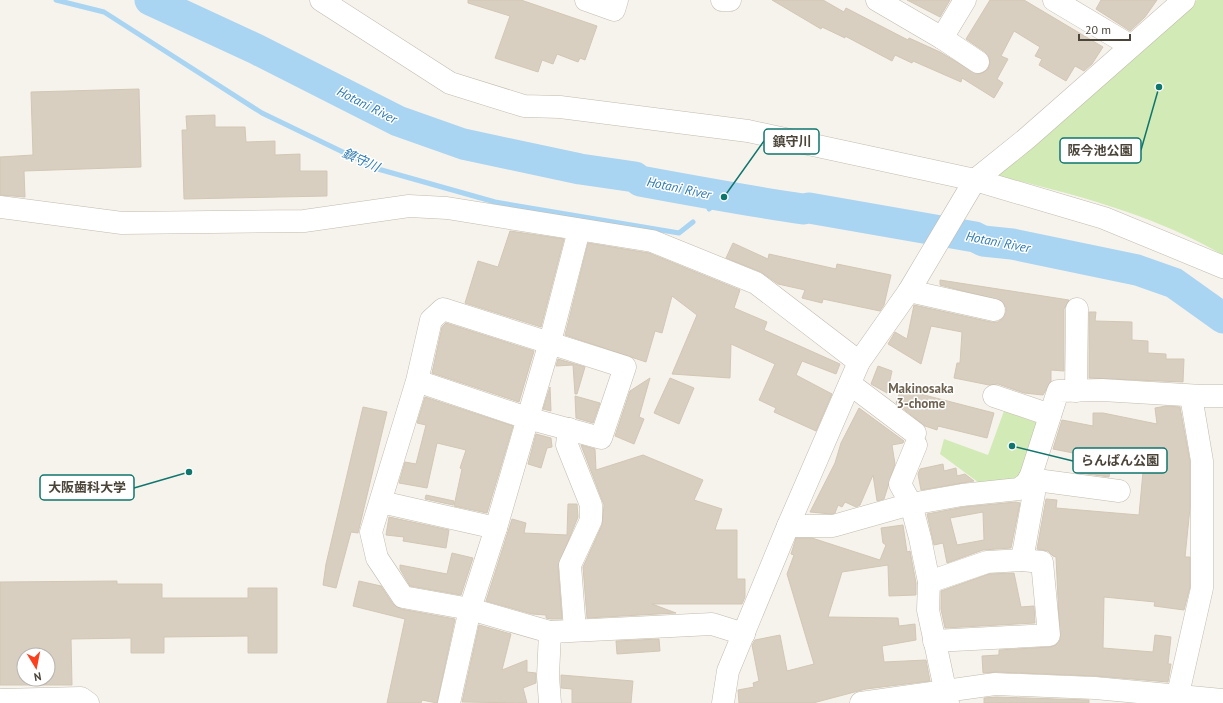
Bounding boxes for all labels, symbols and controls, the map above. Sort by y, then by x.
scale bar [1079,16,1130,42]
text: 20 m [1085,22,1111,37]
water label: Hotani River [334,83,401,128]
callout: 鎮守川 [764,129,819,154]
text: 鎮守川 [772,133,812,150]
callout: 阪今池公園 [1060,138,1141,163]
text: 阪今池公園 [1067,142,1133,159]
water label: 鎮守川 [340,144,384,177]
water label: Hotani River [645,173,713,203]
water label: Hotani River [964,227,1032,257]
district label: Makinosaka 3-chome [888,380,954,412]
callout: らんぱん公園 [1073,448,1167,473]
text: らんぱん公園 [1081,452,1159,469]
callout: 大阪歯科大学 [40,475,134,500]
text: 大阪歯科大学 [48,479,126,496]
north arrow [16,647,56,687]
text: N [33,669,43,684]

